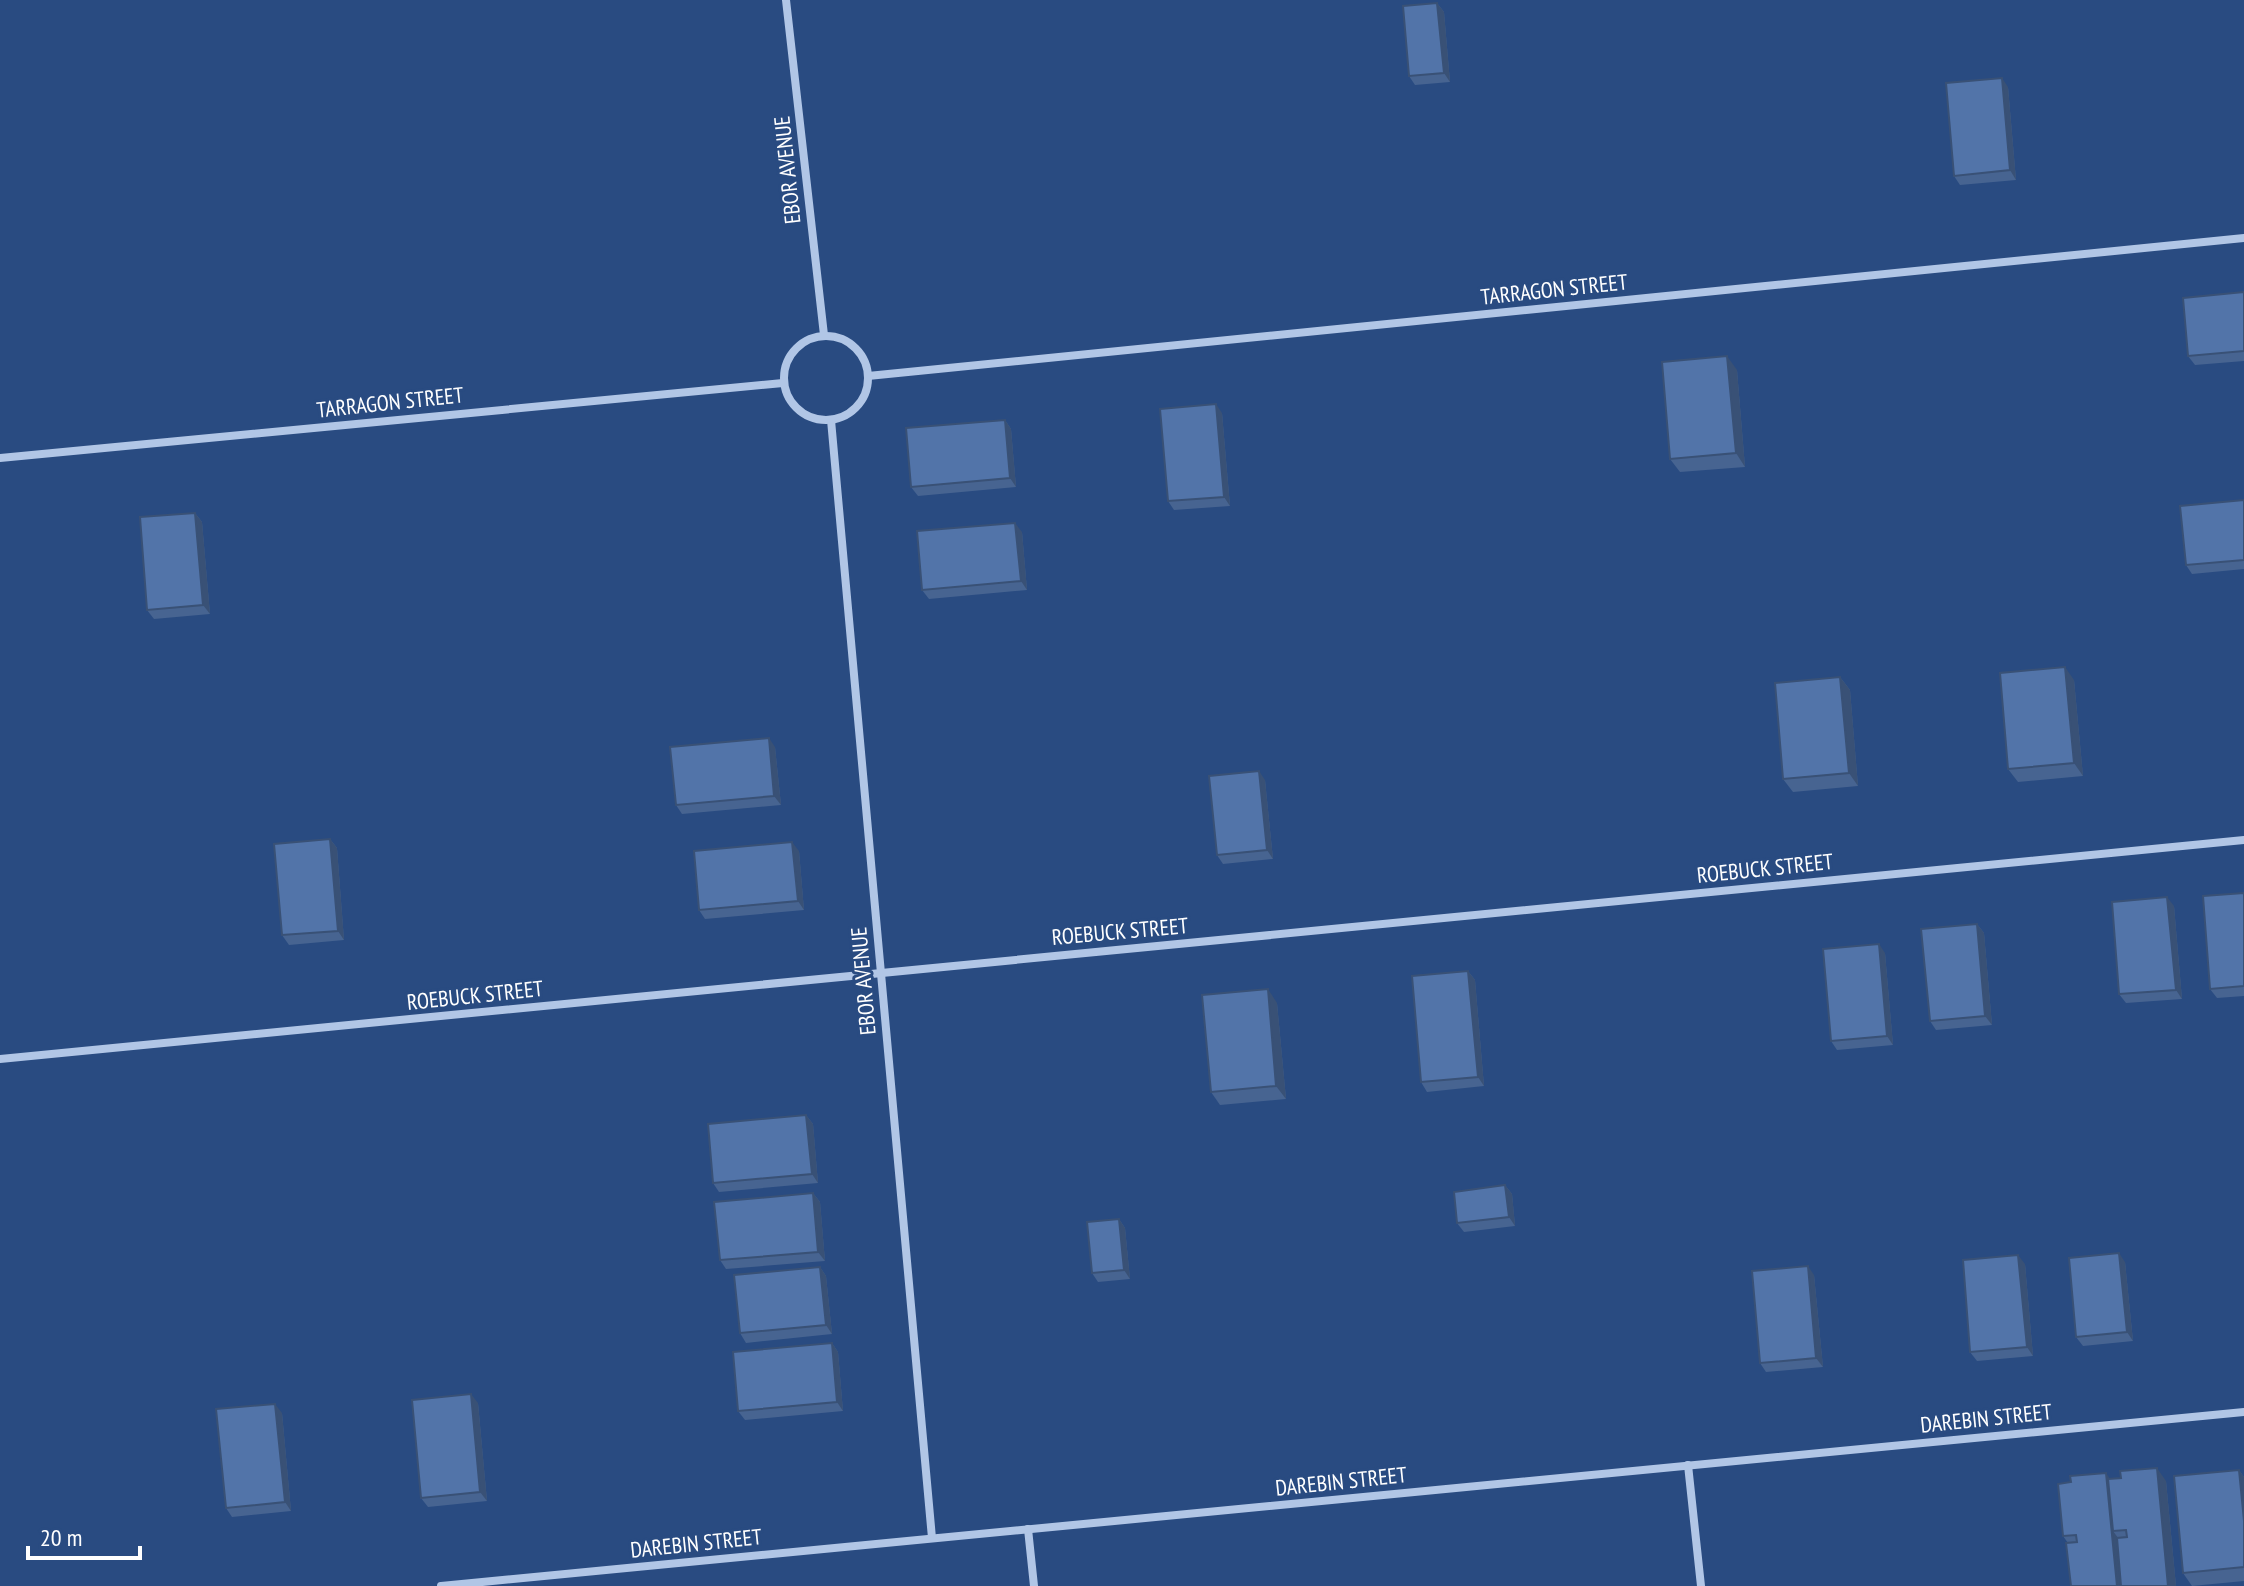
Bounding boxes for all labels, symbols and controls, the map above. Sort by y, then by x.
street label: EBOR AVENUE [767,115,807,225]
street label: TARRAGON STREET [1479,267,1629,311]
street label: TARRAGON STREET [315,380,465,424]
street label: ROEBUCK STREET [1695,847,1835,889]
street label: ROEBUCK STREET [1051,911,1190,951]
street label: EBOR AVENUE [844,926,882,1036]
street label: ROEBUCK STREET [405,974,545,1016]
street label: DAREBIN STREET [1919,1397,2053,1439]
street label: DAREBIN STREET [1274,1460,1408,1502]
scale bar [28,1510,140,1560]
text: 20 m [40,1522,82,1553]
street label: DAREBIN STREET [629,1522,763,1564]

